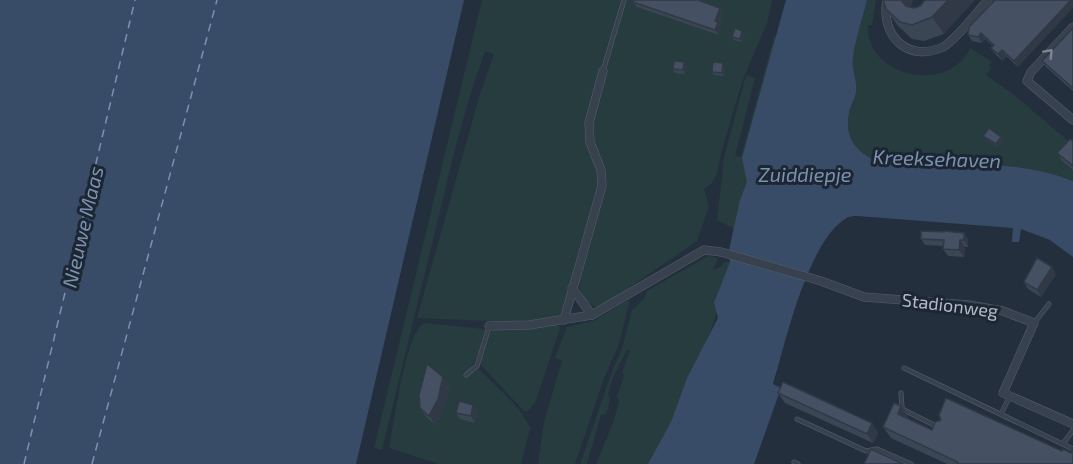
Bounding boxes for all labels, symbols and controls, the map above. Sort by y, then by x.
one-way arrow [1041,49,1052,60]
water label: Kreeksehaven [872,144,1002,172]
water label: Zuiddiepje [758,162,852,186]
water label: Nieuwe Maas [56,164,108,290]
street label: Stadionweg [901,288,999,322]

